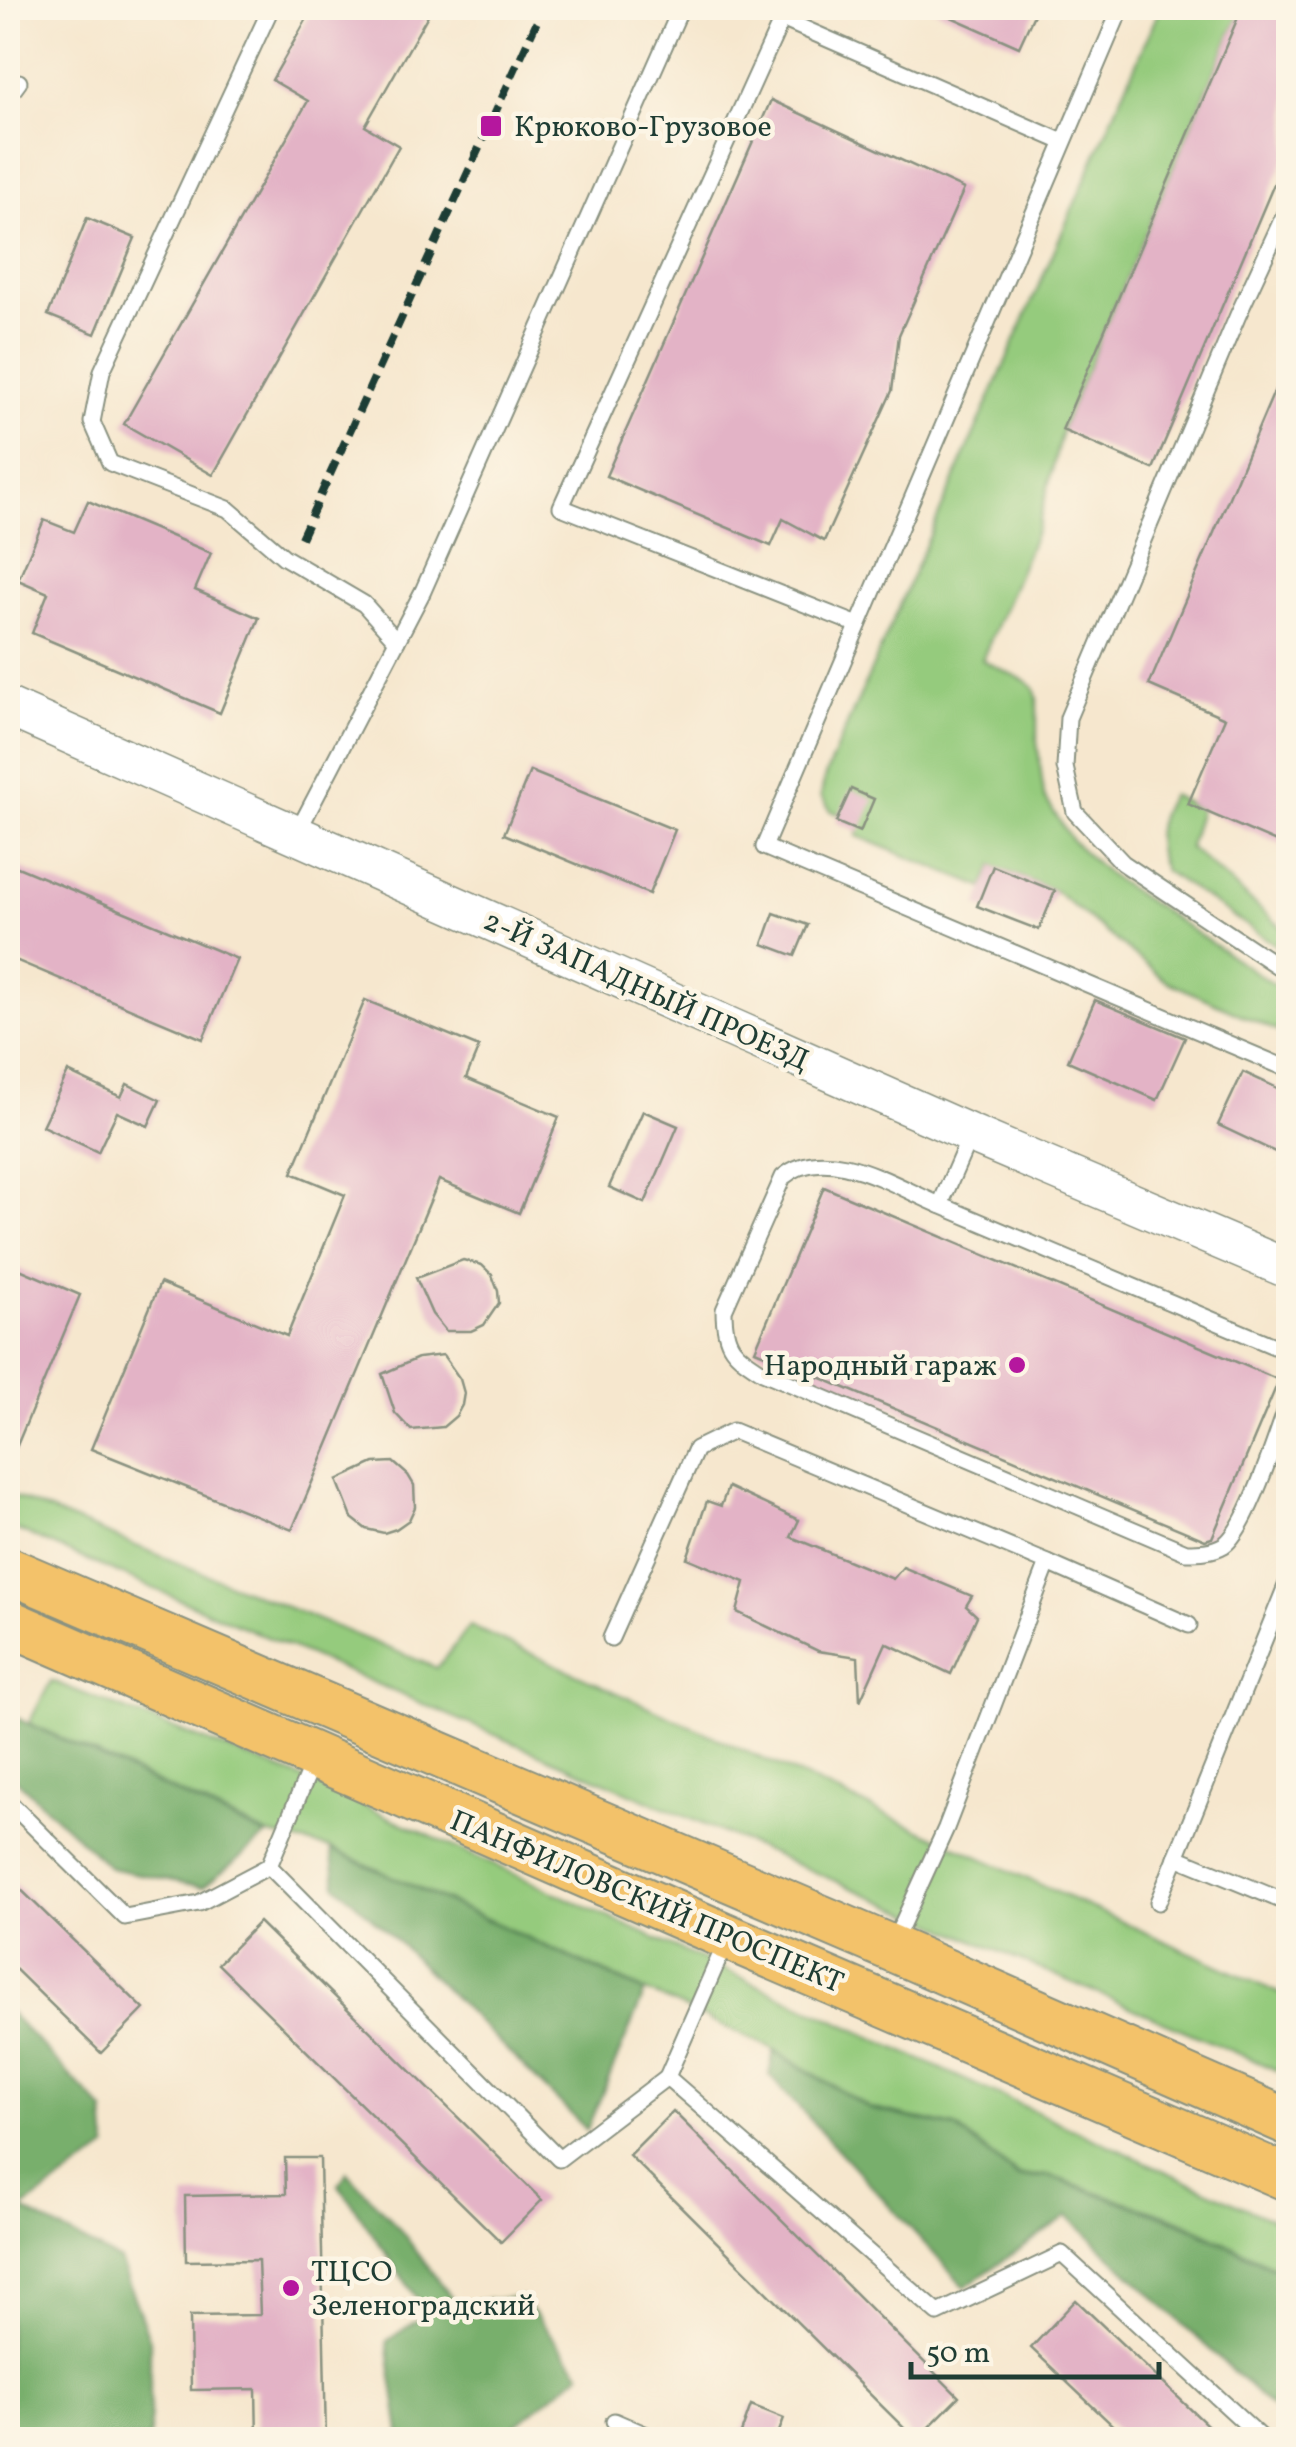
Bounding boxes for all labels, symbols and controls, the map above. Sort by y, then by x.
place label: Крюково-Грузовое [514,107,772,149]
marker: Крюково-Грузовое [478,113,504,139]
street label: 2-Й ЗАПАДНЫЙ ПРОЕЗД [476,901,816,1083]
place label: Народный гараж [764,1346,997,1388]
marker: Народный гараж [1006,1354,1028,1376]
street label: ПАНФИЛОВСКИЙ ПРОСПЕКТ [443,1801,849,2005]
place label: ТЦСО Зеленоградский [311,2252,535,2328]
marker: ТЦСО Зеленоградский [280,2277,302,2299]
scale bar [911,2317,1158,2379]
text: 50 m [926,2333,990,2375]

